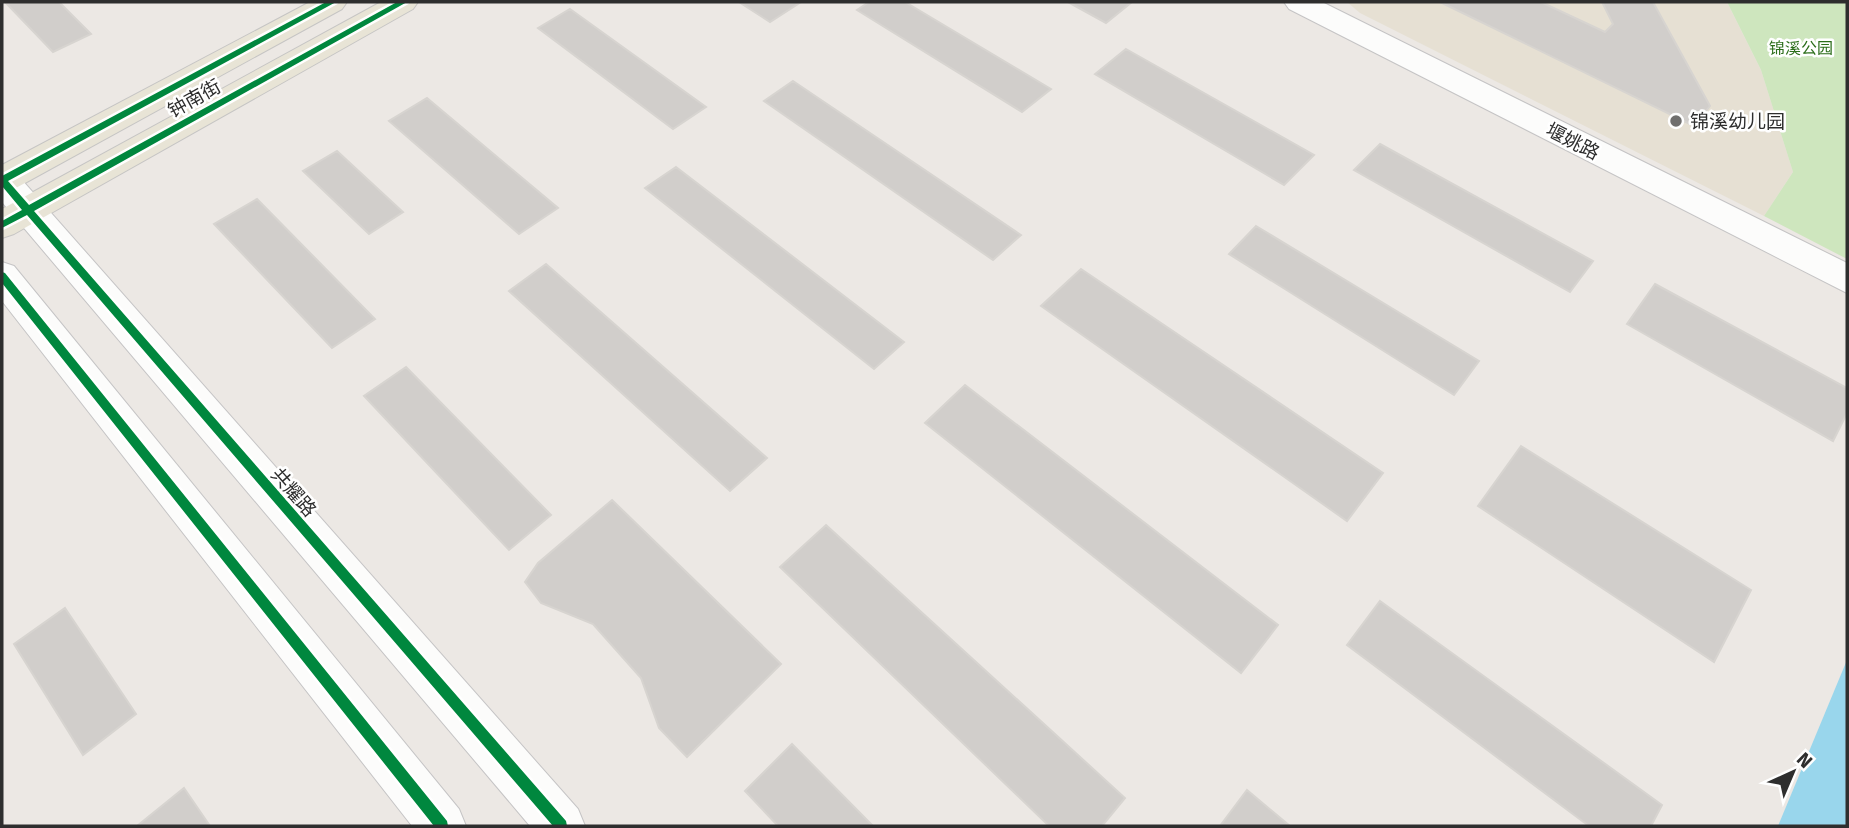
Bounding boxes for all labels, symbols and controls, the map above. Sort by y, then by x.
park label: 锦溪公园 [1769,39,1833,58]
street label: 钟南街 [164,75,225,122]
place label: 锦溪幼儿园 [1690,110,1785,133]
marker: 锦溪幼儿园 [1668,113,1684,129]
street label: 堰姚路 [1542,118,1603,165]
street label: 共耀路 [266,463,321,521]
north arrow [1758,737,1828,807]
text: N [1792,747,1817,773]

